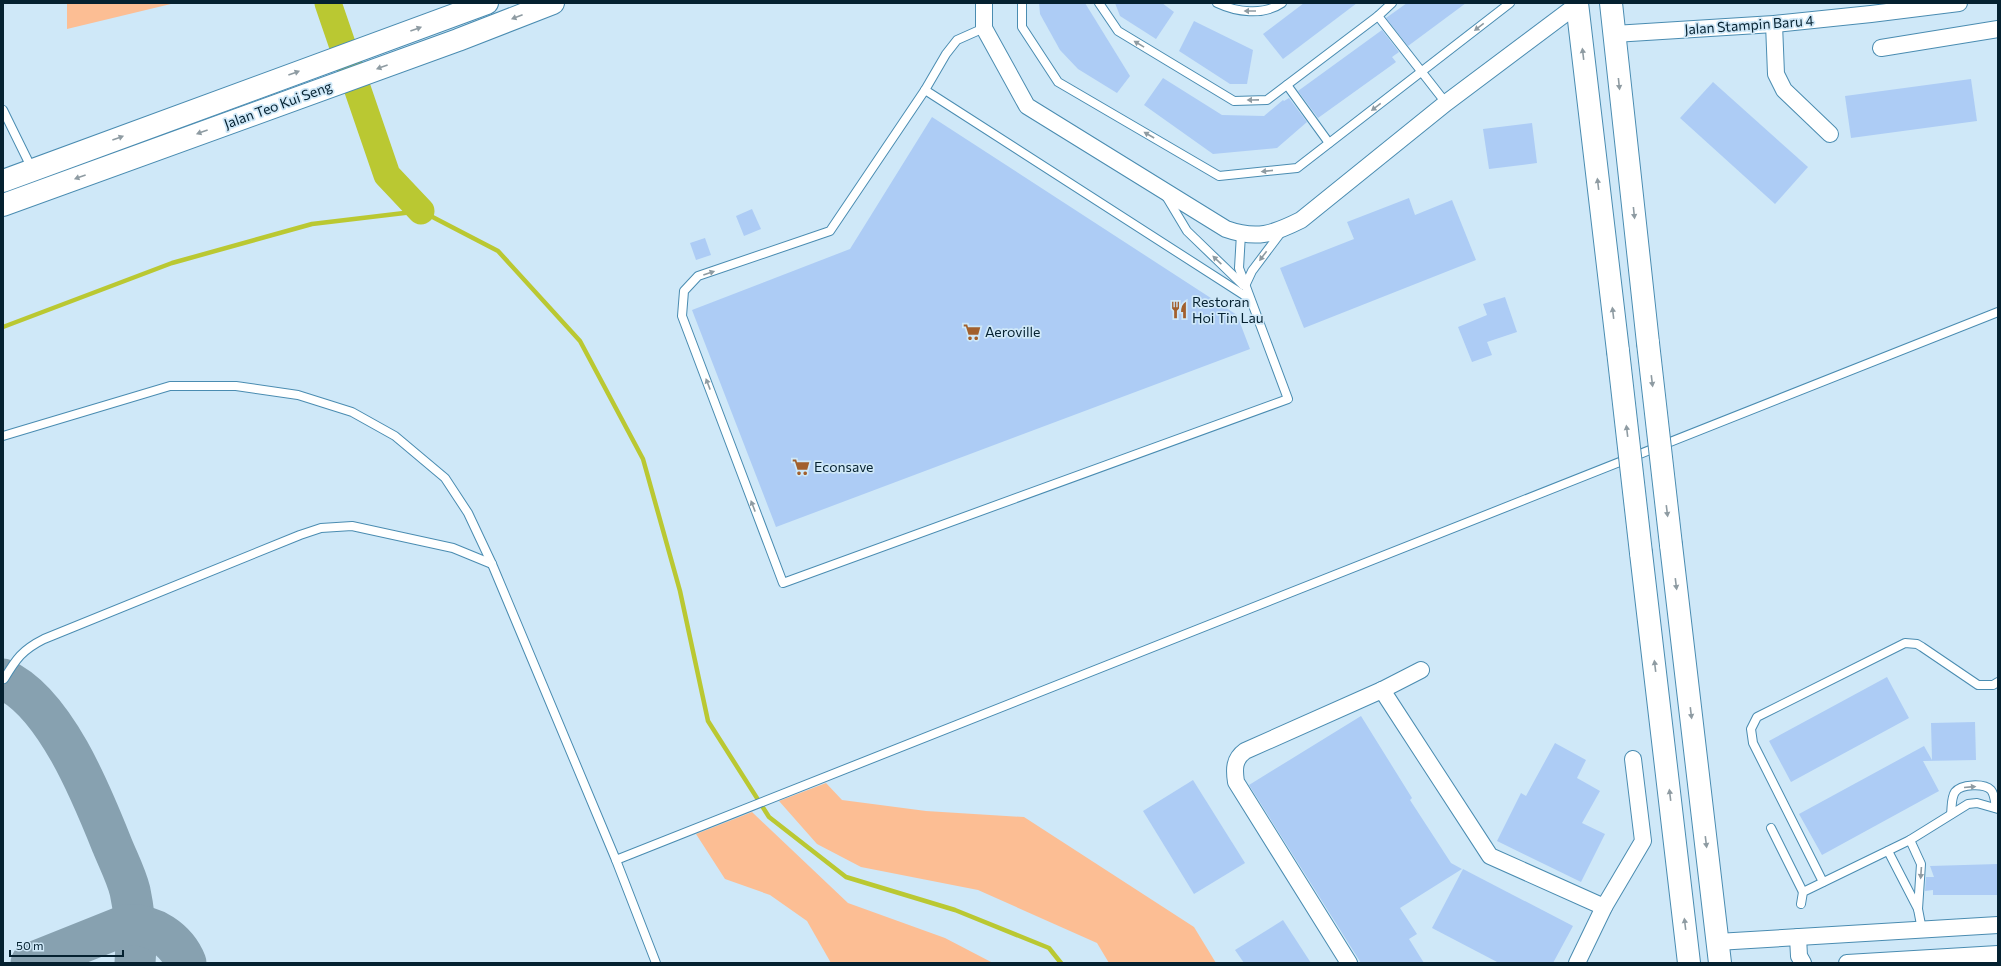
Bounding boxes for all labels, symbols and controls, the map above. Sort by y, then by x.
one-way arrow [1243,8,1256,14]
street label: Jalan Stampin Baru 4 [1684,11,1815,38]
one-way arrow [510,14,522,20]
one-way arrow [1473,23,1484,31]
one-way arrow [411,25,423,31]
one-way arrow [1133,40,1145,47]
one-way arrow [1580,48,1587,60]
one-way arrow [375,65,387,71]
one-way arrow [289,70,301,76]
street label: Jalan Teo Kui Seng [221,77,335,132]
one-way arrow [1616,77,1623,90]
one-way arrow [1246,97,1259,103]
one-way arrow [1371,102,1382,111]
one-way arrow [196,130,208,136]
one-way arrow [1143,132,1155,139]
one-way arrow [113,135,125,141]
one-way arrow [1261,168,1273,174]
one-way arrow [74,174,86,180]
one-way arrow [1595,177,1602,190]
one-way arrow [1630,207,1637,219]
one-way arrow [1258,251,1267,262]
one-way arrow [1212,255,1222,264]
one-way arrow [703,269,715,275]
place label: Restoran Hoi Tin Lau [1192,293,1264,326]
restaurant icon: Restoran Hoi Tin Lau [1169,300,1189,320]
one-way arrow [1610,307,1617,319]
supermarket icon: Aeroville [962,322,982,342]
place label: Aeroville [985,323,1040,340]
one-way arrow [1649,375,1655,387]
one-way arrow [704,378,710,390]
one-way arrow [1624,425,1630,437]
supermarket icon: Econsave [791,457,811,477]
place label: Econsave [814,458,873,475]
one-way arrow [750,500,756,512]
one-way arrow [1664,504,1670,517]
one-way arrow [1673,578,1679,590]
one-way arrow [1651,660,1658,672]
one-way arrow [1688,707,1694,719]
one-way arrow [1964,783,1976,790]
one-way arrow [1666,789,1673,801]
one-way arrow [1703,836,1709,848]
one-way arrow [1917,867,1924,879]
one-way arrow [1682,918,1688,930]
scale bar [10,932,123,958]
text: 50 m [16,938,44,952]

